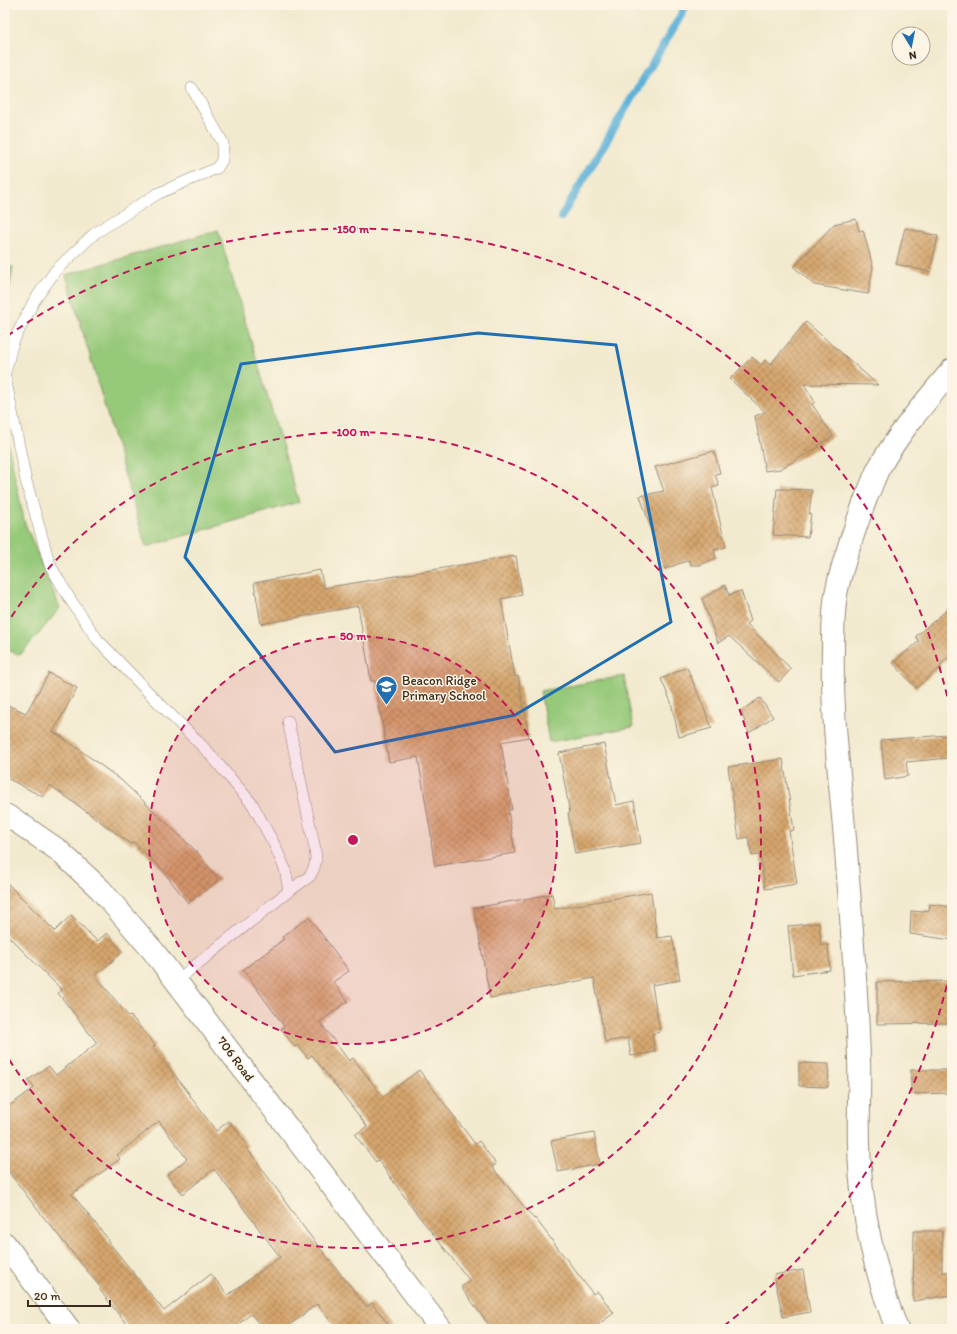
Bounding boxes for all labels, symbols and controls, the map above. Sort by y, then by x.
north arrow [891,26,931,66]
text: N [908,48,917,62]
text: 150 m [337,222,370,236]
text: 100 m [336,425,370,439]
text: 50 m [340,629,367,643]
place label: Beacon Ridge Primary School [402,673,486,703]
school or university icon: Beacon Ridge Primary School [374,674,400,707]
centre of rings [346,833,360,847]
street label: 706 Road [214,1034,258,1084]
scale bar [28,1282,110,1308]
text: 20 m [34,1289,61,1303]

